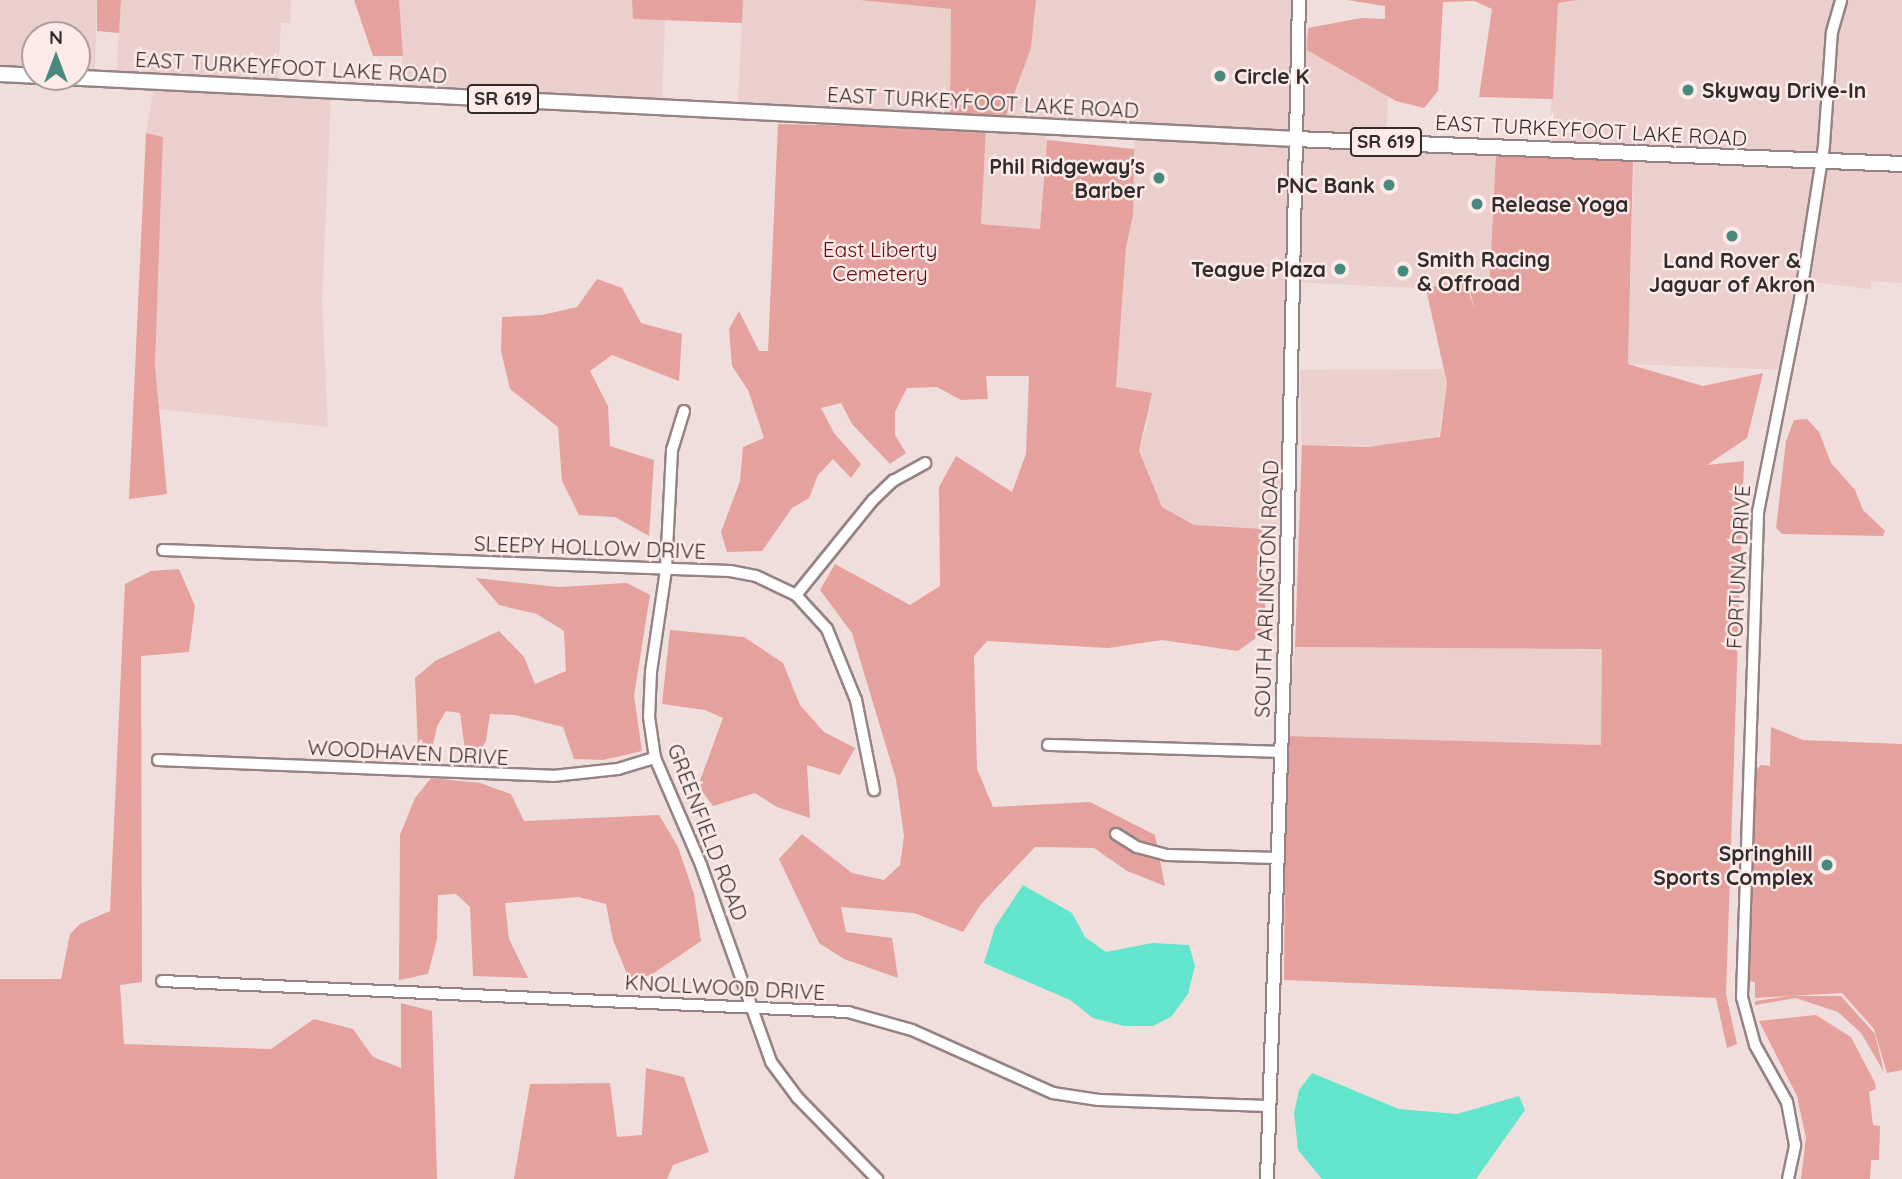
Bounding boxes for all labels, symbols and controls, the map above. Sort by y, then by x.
north arrow [21,21,91,91]
text: N [49,25,63,49]
street label: EAST TURKEYFOOT LAKE ROAD [134,46,448,88]
place label: Circle K [1234,63,1309,89]
marker: Circle K [1212,68,1228,84]
place label: Skyway Drive-In [1702,77,1866,103]
street label: EAST TURKEYFOOT LAKE ROAD [826,81,1140,123]
marker: Skyway Drive-In [1680,82,1696,98]
road number: SR 619 [466,83,540,114]
street label: EAST TURKEYFOOT LAKE ROAD [1434,109,1748,151]
road number: SR 619 [1349,126,1423,158]
place label: Phil Ridgeway's Barber [989,153,1145,203]
marker: Phil Ridgeway's Barber [1151,170,1167,186]
place label: PNC Bank [1276,172,1375,198]
marker: PNC Bank [1381,177,1397,193]
place label: Release Yoga [1491,191,1628,217]
marker: Release Yoga [1469,196,1485,212]
marker: Land Rover & Jaguar of Akron [1724,228,1740,244]
park label: East Liberty Cemetery [823,236,937,286]
place label: Smith Racing & Offroad [1417,246,1550,296]
place label: Land Rover & Jaguar of Akron [1649,247,1815,297]
place label: Teague Plaza [1191,256,1326,282]
marker: Teague Plaza [1332,261,1348,277]
marker: Smith Racing & Offroad [1395,263,1411,279]
street label: SOUTH ARLINGTON ROAD [1249,460,1283,718]
street label: FORTUNA DRIVE [1721,484,1755,650]
street label: SLEEPY HOLLOW DRIVE [473,530,707,564]
street label: WOODHAVEN DRIVE [307,734,509,770]
street label: GREENFIELD ROAD [663,740,753,924]
place label: Springhill Sports Complex [1653,840,1813,890]
marker: Springhill Sports Complex [1819,857,1835,873]
street label: KNOLLWOOD DRIVE [624,969,826,1005]

